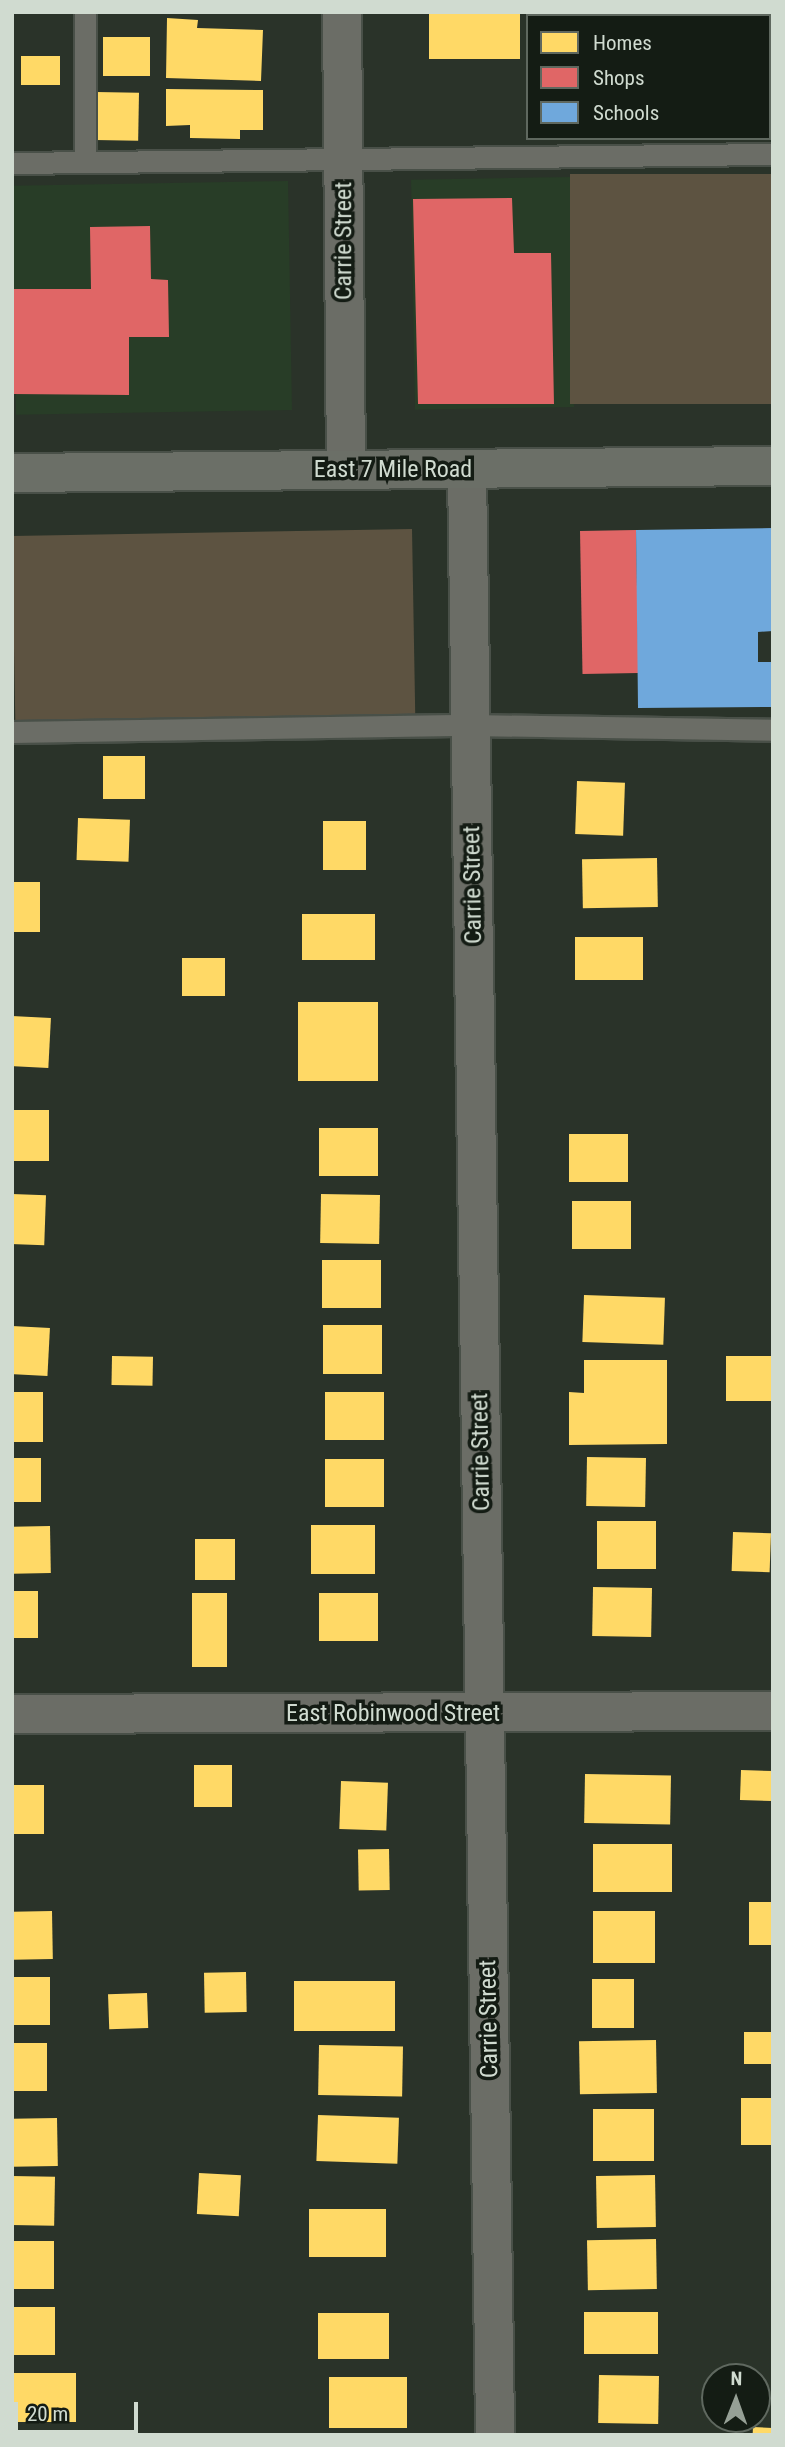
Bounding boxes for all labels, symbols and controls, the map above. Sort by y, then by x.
legend [526,14,771,140]
text: Homes [593,31,652,55]
text: Shops [593,66,645,90]
text: Schools [593,101,659,125]
street label: Carrie Street [330,182,358,300]
street label: East 7 Mile Road [314,456,472,484]
street label: Carrie Street [458,826,488,944]
street label: Carrie Street [466,1393,496,1511]
street label: East Robinwood Street [286,1700,500,1728]
street label: Carrie Street [474,1960,504,2078]
north arrow [701,2363,771,2433]
text: N [730,2367,742,2390]
scale bar [18,2388,142,2432]
text: 20 m [27,2402,68,2426]

